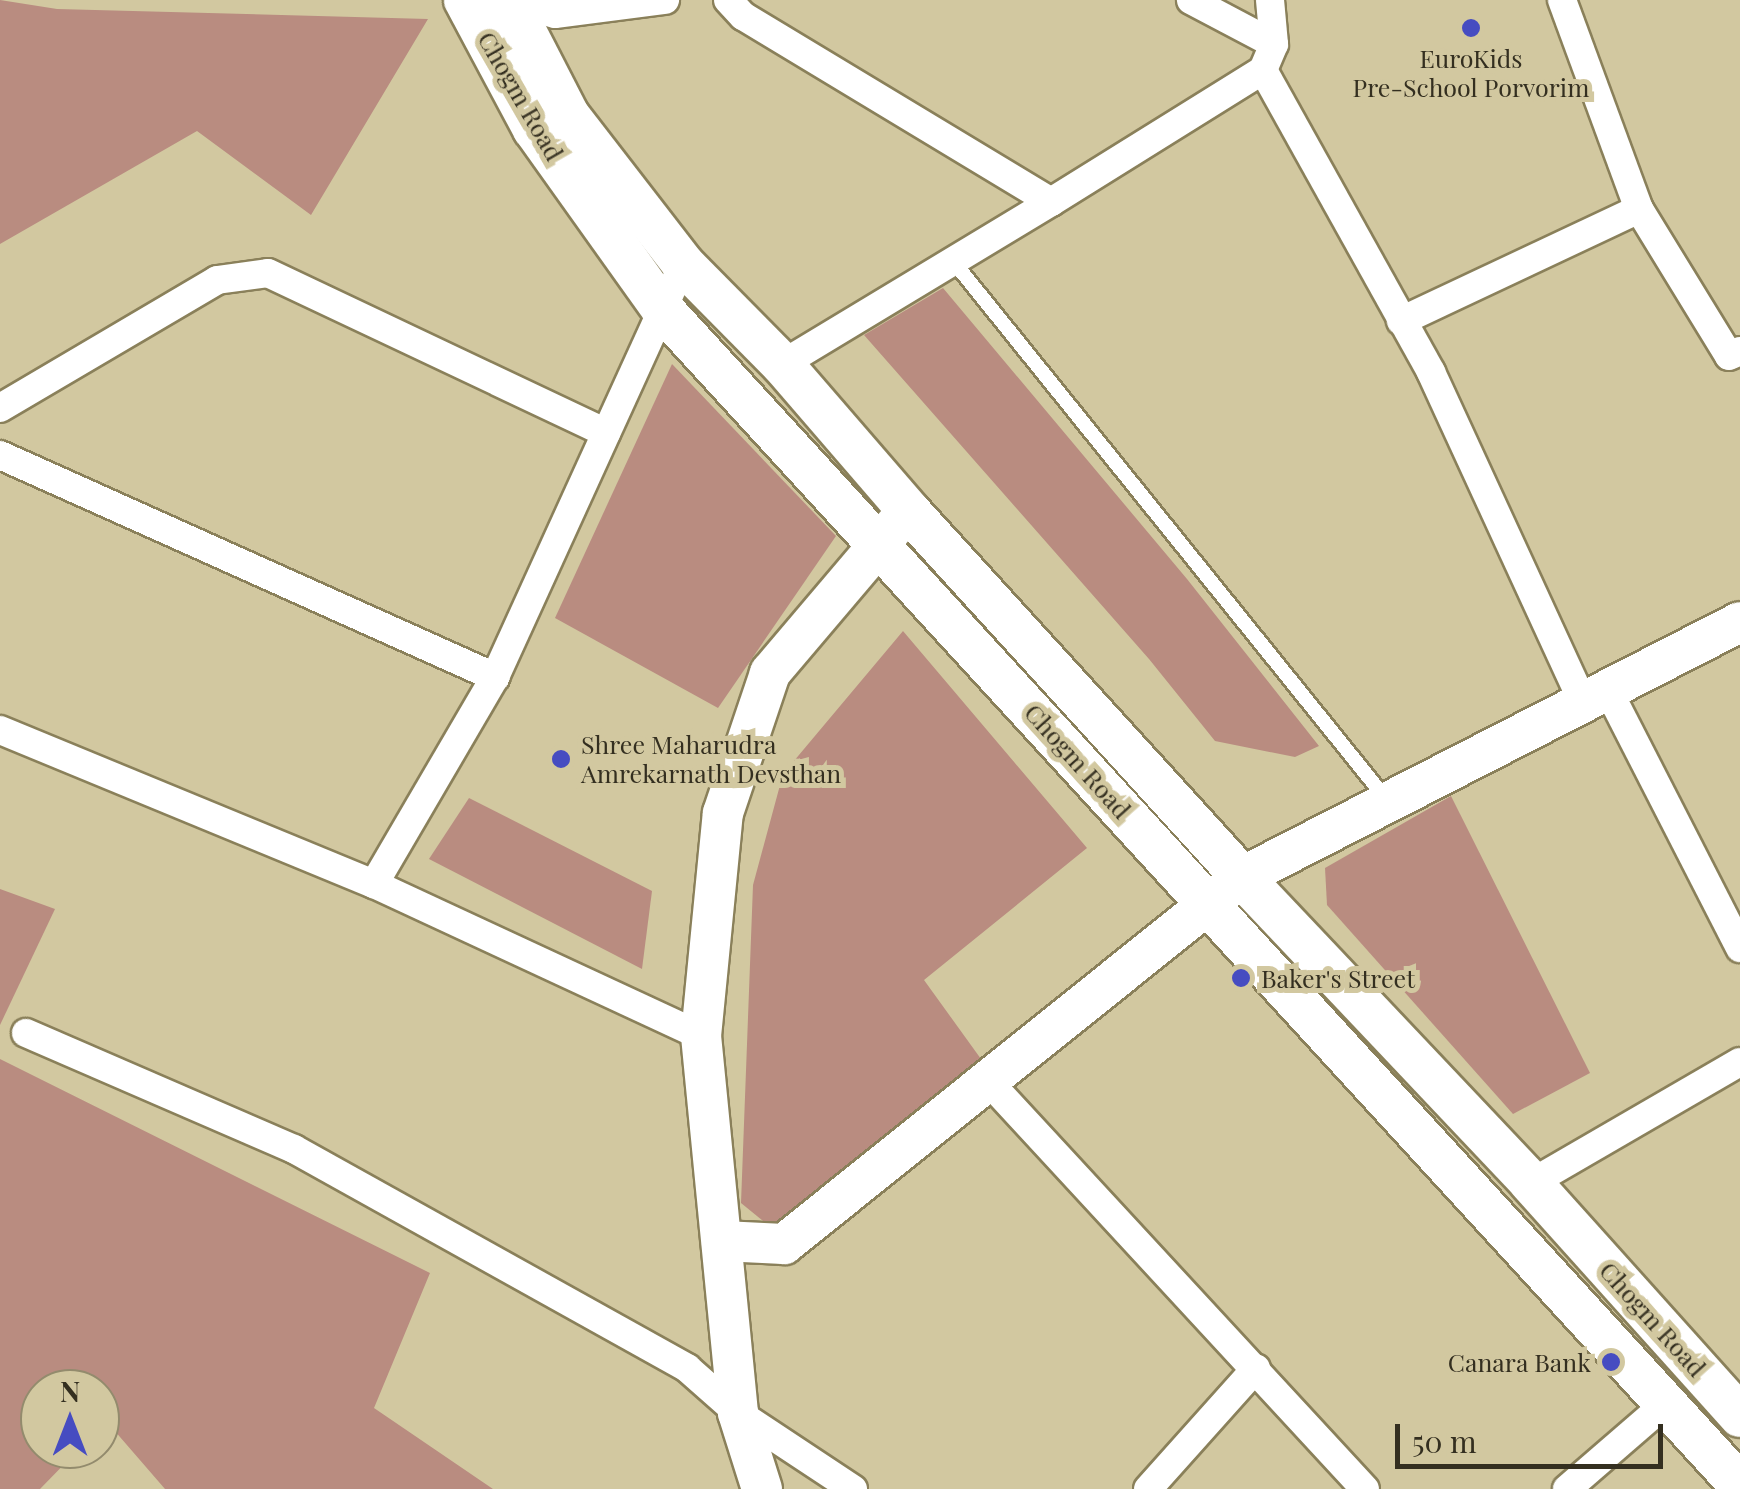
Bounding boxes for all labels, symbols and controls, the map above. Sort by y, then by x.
marker: EuroKids Pre-School Porvorim [1460,17,1482,39]
street label: Chogm Road [472,26,570,166]
place label: EuroKids Pre-School Porvorim [1353,44,1589,103]
street label: Chogm Road [1019,697,1137,825]
place label: Shree Maharudra Amrekarnath Devsthan [581,730,841,789]
marker: Shree Maharudra Amrekarnath Devsthan [550,748,572,770]
place label: Baker's Street [1261,963,1415,993]
marker: Baker's Street [1230,967,1252,989]
street label: Chogm Road [1594,1255,1712,1383]
place label: Canara Bank [1447,1347,1591,1377]
marker: Canara Bank [1600,1351,1622,1373]
north arrow [20,1369,120,1469]
text: N [60,1372,80,1409]
scale bar [1400,1404,1668,1466]
text: 50 m [1412,1421,1477,1461]

